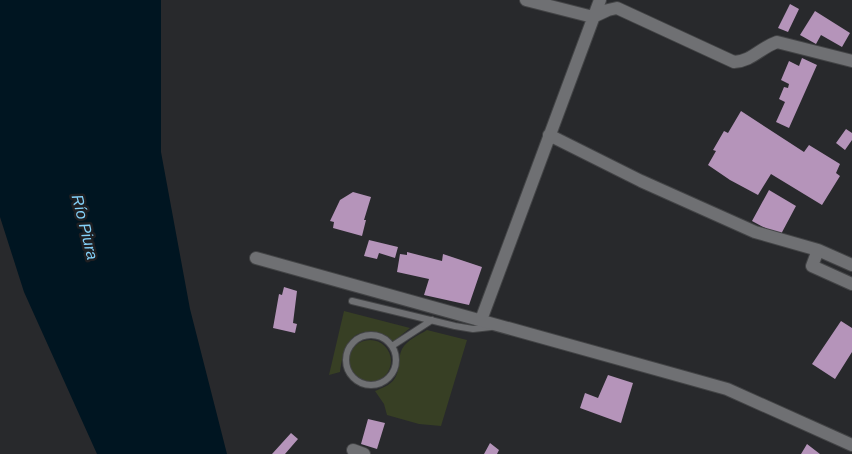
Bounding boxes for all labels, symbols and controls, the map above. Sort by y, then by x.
water label: Río Piura [69,193,101,262]

